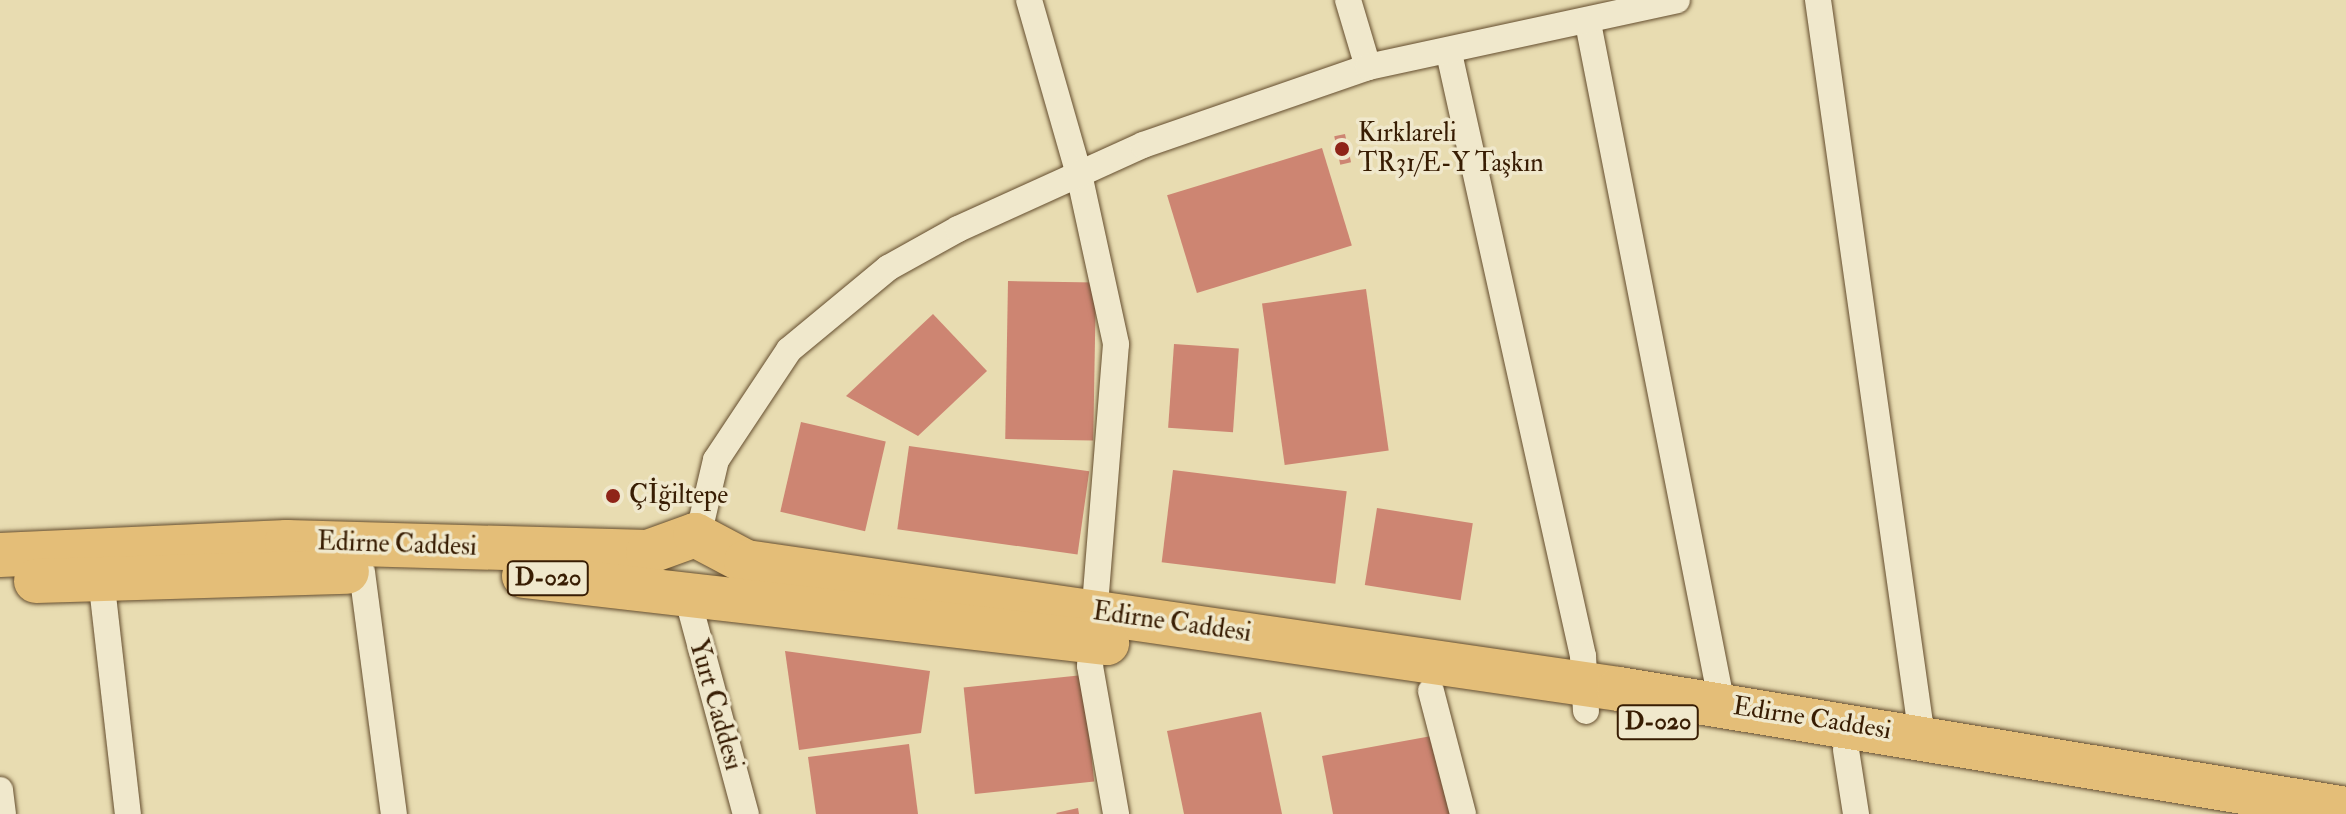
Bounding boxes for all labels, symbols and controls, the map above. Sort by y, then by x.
place label: Kırklareli TR31/E-Y Taşkın [1358,118,1544,180]
marker: Kırklareli TR31/E-Y Taşkın [1333,140,1351,158]
place label: Çİğiltepe [629,480,728,512]
marker: Çİğiltepe [604,487,622,505]
street label: Edirne Caddesi [317,527,477,563]
road number: D-020 [506,558,590,598]
street label: Edirne Caddesi [1091,596,1253,650]
street label: Yurt Caddesi [681,636,749,774]
street label: Edirne Caddesi [1731,691,1893,747]
road number: D-020 [1616,702,1700,742]

